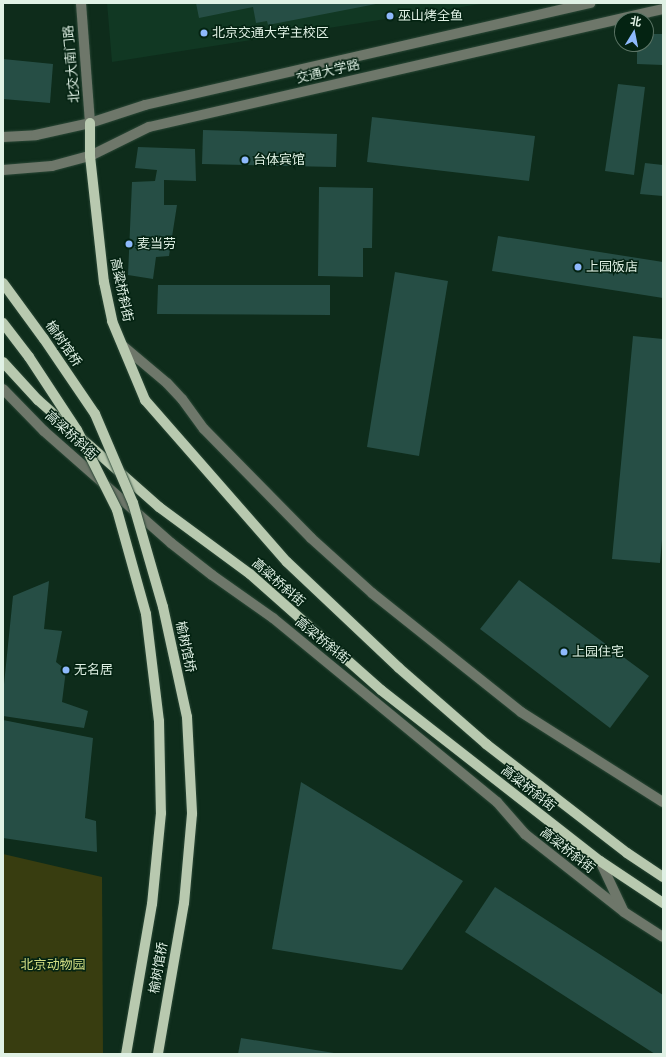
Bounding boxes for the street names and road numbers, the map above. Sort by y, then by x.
street label: 北交大南门路 [61,24,83,104]
street label: 交通大学路 [295,57,361,87]
street label: 高粱桥斜街 [107,257,135,323]
street label: 榆树馆桥 [42,318,84,370]
street label: 高梁桥斜街 [42,408,100,464]
street label: 高粱桥斜街 [248,556,308,610]
street label: 高梁桥斜街 [292,614,352,668]
street label: 榆树馆桥 [172,620,198,674]
street label: 高粱桥斜街 [498,763,558,815]
street label: 高梁桥斜街 [537,825,597,877]
street label: 榆树馆桥 [147,941,171,995]

